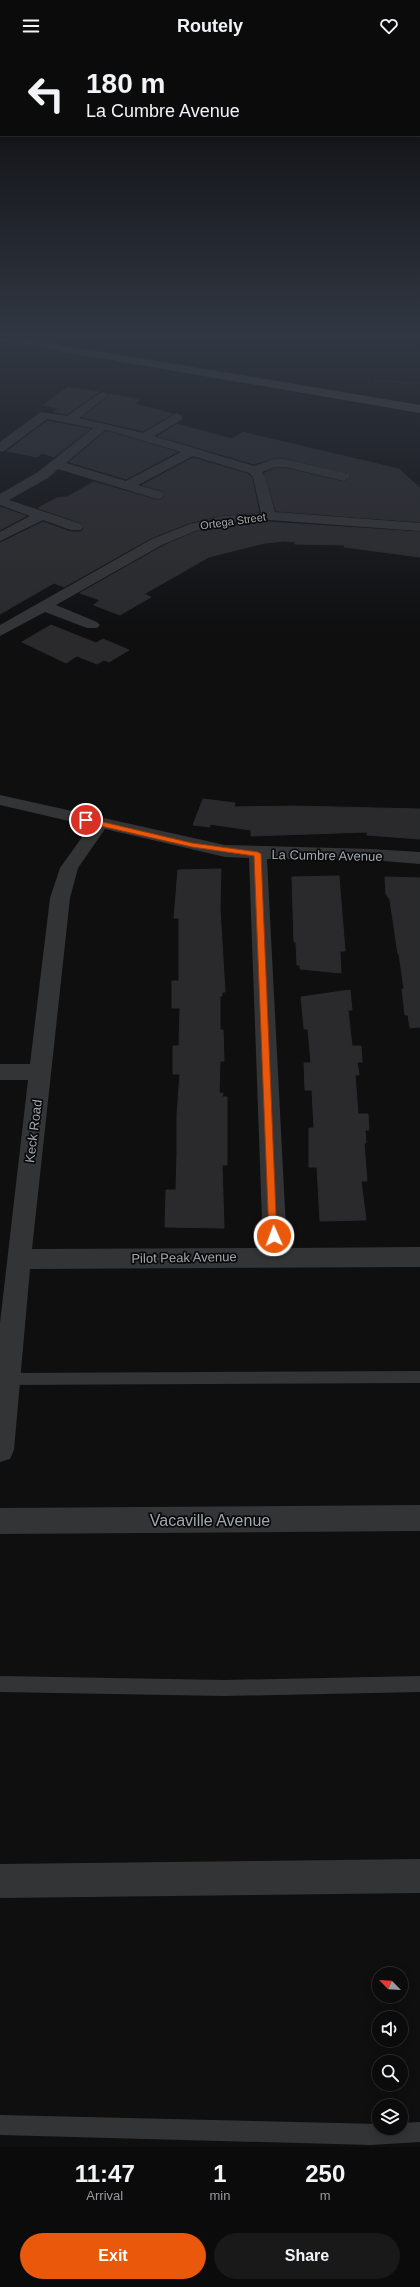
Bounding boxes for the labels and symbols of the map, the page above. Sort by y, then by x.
street label: Ortega Street [199,510,267,532]
pin [69,803,103,837]
street label: La Cumbre Avenue [271,847,383,864]
street label: Keck Road [22,1099,45,1164]
position arrow [253,1215,295,1257]
street label: Pilot Peak Avenue [131,1249,237,1266]
street label: Vacaville Avenue [150,1512,270,1529]
north arrow [372,1967,408,2003]

